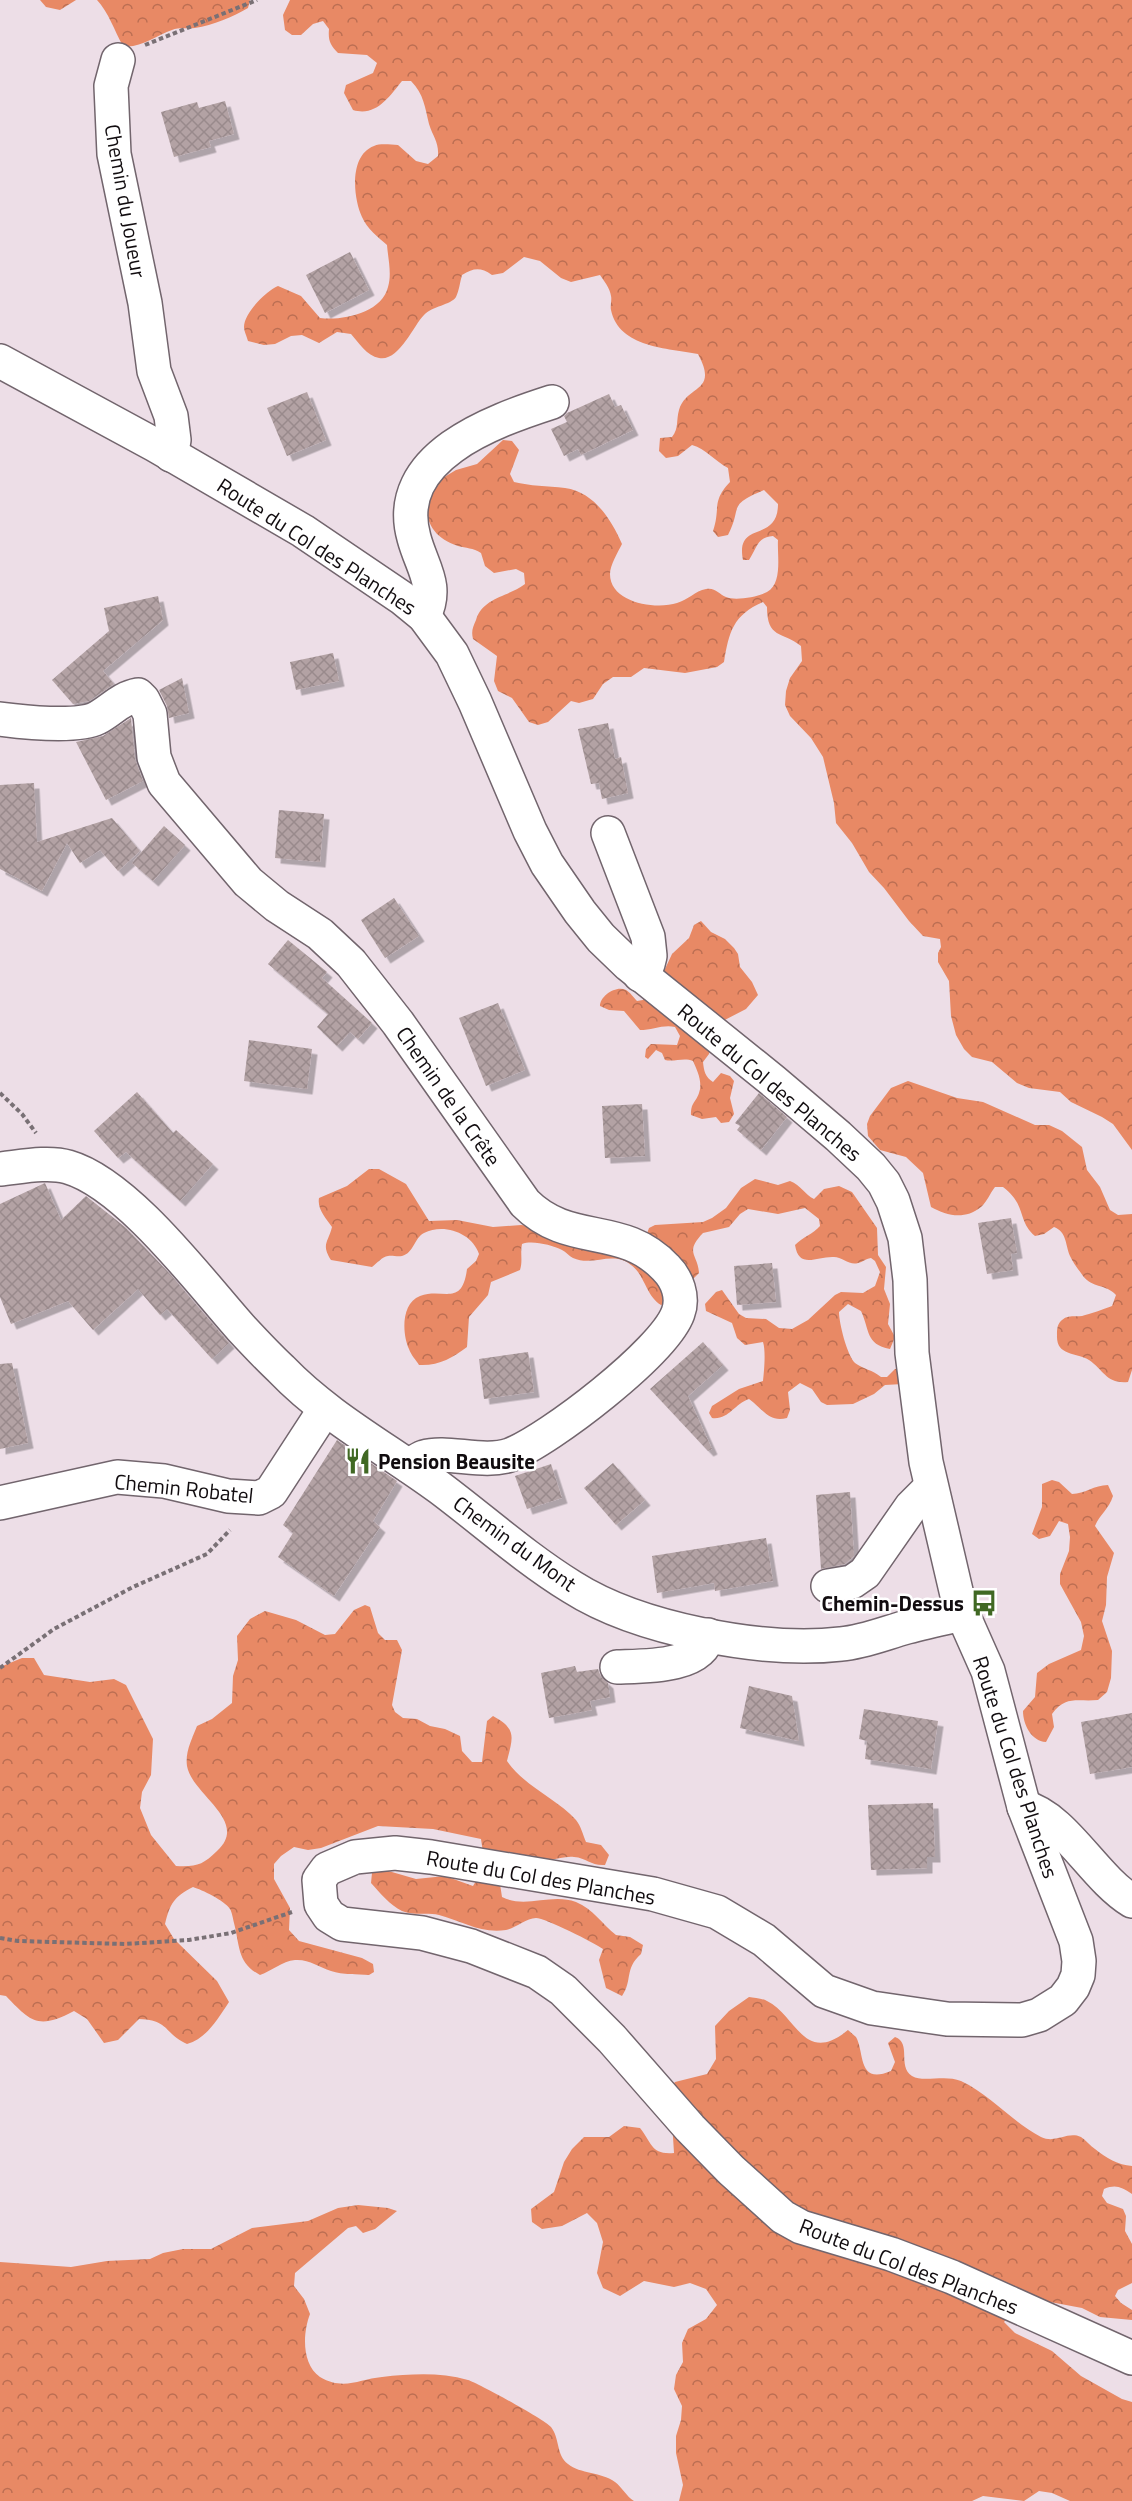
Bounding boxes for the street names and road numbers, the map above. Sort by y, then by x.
street label: Chemin du Joueur [97,122,155,280]
street label: Route du Col des Planches [211,469,423,623]
street label: Route du Col des Planches [671,995,869,1169]
street label: Chemin de la Crête [389,1019,509,1173]
street label: Chemin Robatel [113,1465,255,1511]
street label: Chemin du Mont [447,1487,584,1599]
street label: Route du Col des Planches [965,1652,1067,1882]
street label: Route du Col des Planches [424,1841,658,1913]
street label: Route du Col des Planches [795,2209,1023,2323]

